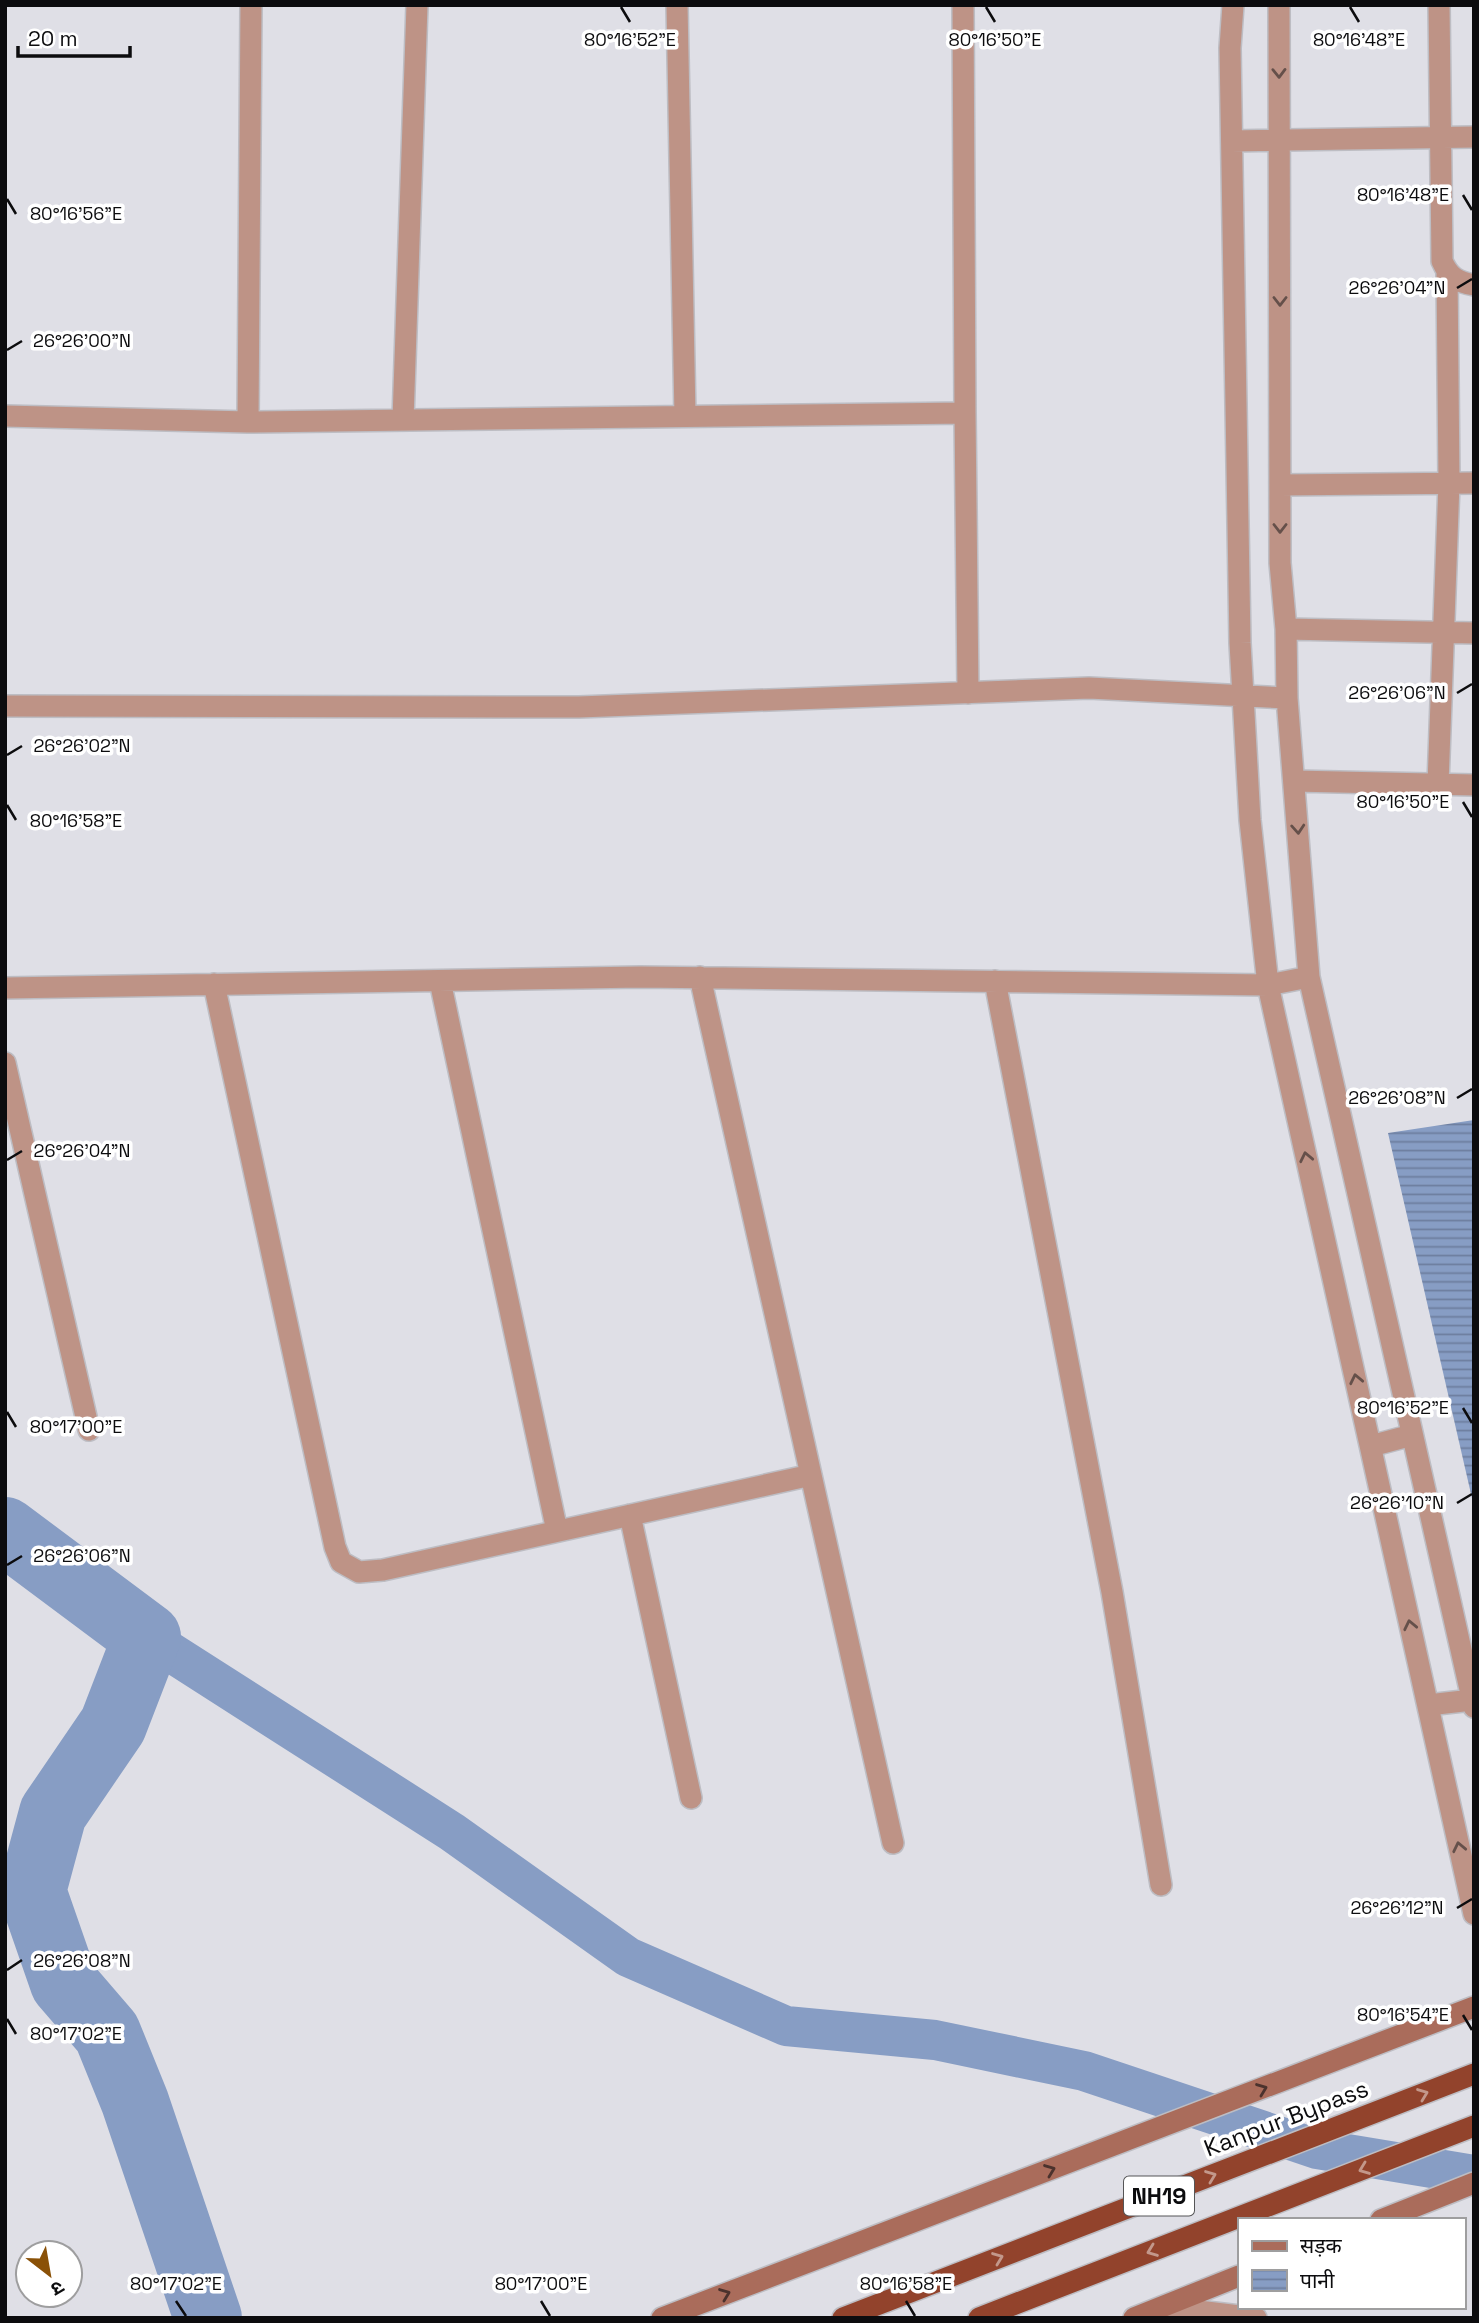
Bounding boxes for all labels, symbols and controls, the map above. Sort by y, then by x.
scale bar [18,14,130,58]
text: 20 m [28,25,78,52]
text: 80°16'52"E [584,28,676,51]
text: 80°16'50"E [949,28,1041,51]
text: 80°16'48"E [1313,28,1405,51]
one-way arrow [1271,69,1287,79]
text: 80°16'48"E [1357,183,1449,206]
text: 80°16'56"E [30,202,122,225]
text: 26°26'04"N [1349,276,1445,299]
one-way arrow [1272,296,1288,307]
text: 26°26'00"N [33,329,131,352]
one-way arrow [1272,524,1288,534]
text: 26°26'06"N [1348,681,1446,704]
text: 26°26'02"N [33,734,131,757]
text: 80°16'50"E [1357,790,1449,813]
text: 80°16'58"E [30,809,122,832]
one-way arrow [1290,824,1305,835]
text: 26°26'08"N [1348,1086,1446,1109]
text: 26°26'04"N [34,1139,130,1162]
one-way arrow [1300,1151,1315,1163]
one-way arrow [1349,1373,1364,1385]
text: 80°16'52"E [1357,1396,1449,1419]
text: 80°17'00"E [30,1415,122,1438]
text: 26°26'10"N [1350,1491,1444,1514]
text: 26°26'06"N [33,1544,131,1567]
one-way arrow [1404,1619,1418,1631]
one-way arrow [1453,1841,1467,1853]
text: 26°26'12"N [1350,1896,1444,1919]
text: 26°26'08"N [33,1949,131,1972]
text: 80°16'54"E [1357,2003,1449,2026]
text: 80°17'02"E [30,2022,122,2045]
street label: Kanpur Bypass [1199,2072,1373,2164]
one-way arrow [1255,2083,1267,2097]
one-way arrow [1416,2088,1428,2102]
one-way arrow [1359,2160,1371,2174]
one-way arrow [1043,2164,1055,2178]
one-way arrow [1204,2170,1216,2184]
road number: NH19 [1124,2176,1194,2216]
legend [1238,2218,1465,2309]
text: सड़क [1300,2232,1342,2259]
north arrow [14,2239,84,2309]
one-way arrow [1147,2242,1159,2256]
one-way arrow [992,2252,1004,2266]
text: पानी [1300,2267,1335,2294]
text: 80°17'02"E [130,2272,222,2295]
text: 80°17'00"E [495,2272,587,2295]
text: 80°16'58"E [860,2272,952,2295]
text: उ [46,2275,69,2302]
one-way arrow [719,2288,731,2302]

